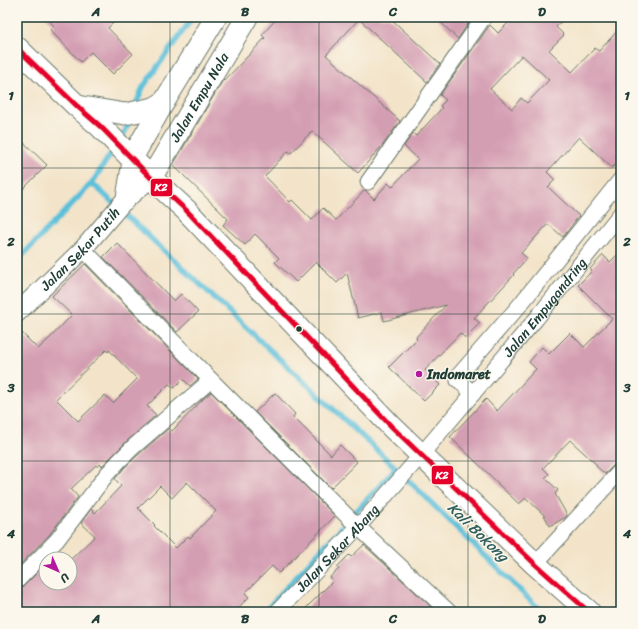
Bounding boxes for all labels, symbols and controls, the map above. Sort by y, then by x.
text: A [91,0,100,23]
text: B [241,0,250,23]
text: C [388,0,398,23]
text: D [538,0,546,23]
street label: Jalan Empu Nala [163,47,237,148]
text: 1 [8,84,14,107]
text: 1 [624,84,630,107]
line badge: K2 [150,178,173,197]
text: K2 [153,178,168,197]
street label: Jalan Sekar Putih [34,202,127,298]
text: 2 [6,230,15,253]
text: 2 [622,230,631,253]
street label: Jalan Empugandring [496,252,594,364]
unlabelled marker [294,324,304,334]
place label: Indomaret [426,362,492,387]
marker: Indomaret [414,369,424,379]
text: 3 [6,376,15,399]
text: 3 [622,376,631,399]
line badge: K2 [431,465,454,485]
text: K2 [434,466,449,485]
water label: Kali Bokong [441,496,516,569]
street label: Jalan Sekar Abang [289,499,386,599]
text: 4 [6,522,16,545]
text: 4 [622,522,632,545]
north arrow [38,551,78,591]
text: U [55,568,74,588]
text: A [91,607,100,629]
text: B [241,607,250,629]
text: C [388,607,398,629]
text: D [538,607,546,629]

